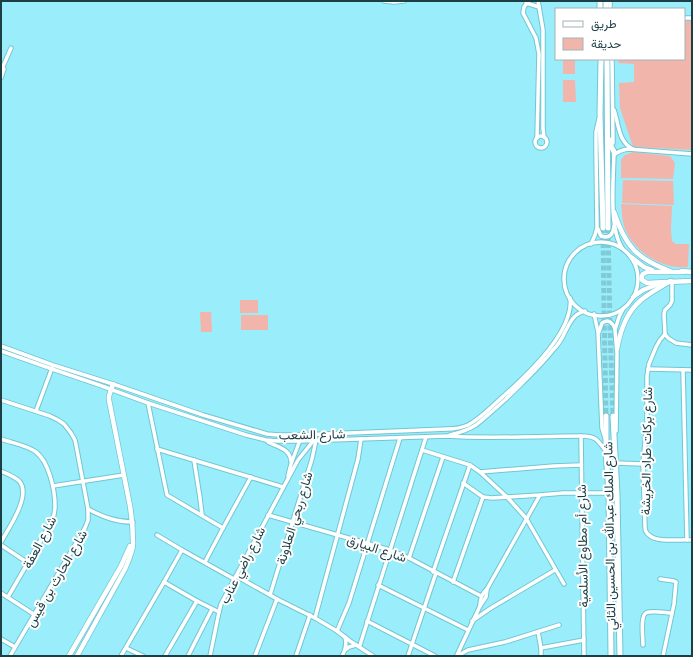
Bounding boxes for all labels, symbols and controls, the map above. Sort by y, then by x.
legend [555,8,685,60]
text: طريق [591,17,617,32]
text: حديقة [591,37,621,51]
street label: شارع بركات طراد الخريشة [638,387,657,515]
street label: شارع الشعب [279,426,345,445]
street label: شارع الملك عبدالله بن الحسين الثاني [600,442,622,630]
street label: شارع ربحي العلاونة [273,470,319,567]
street label: شارع أم مطاوع الأسلمية [574,484,593,608]
street label: شارع العفة [19,514,61,572]
street label: شارع راضي عناب [217,524,271,608]
street label: شارع الحارث بن قيس [23,527,92,630]
street label: شارع البيارق [345,532,409,567]

